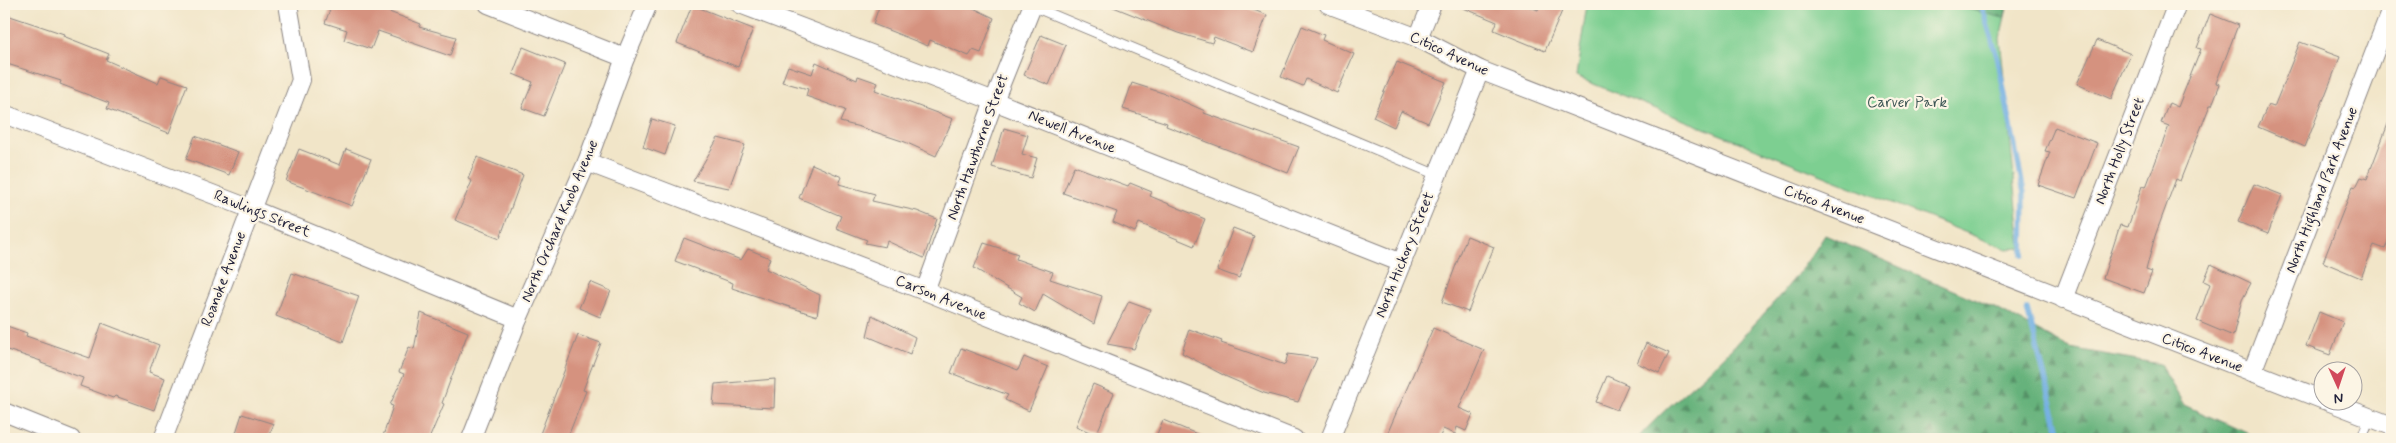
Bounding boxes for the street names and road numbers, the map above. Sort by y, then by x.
street label: Citico Avenue [1406,27,1492,81]
street label: North Hawthorne Street [942,71,1014,223]
street label: North Holly Street [2090,94,2150,207]
street label: North Highland Park Avenue [2281,104,2364,276]
street label: Newell Avenue [1025,105,1119,159]
street label: North Orchard Knob Avenue [517,136,603,305]
street label: Citico Avenue [1781,180,1868,230]
street label: Rawlings Street [210,186,313,243]
street label: North Hickory Street [1371,189,1439,321]
street label: Roanoke Avenue [197,228,251,329]
street label: Carson Avenue [892,271,990,325]
street label: Citico Avenue [2159,328,2246,378]

